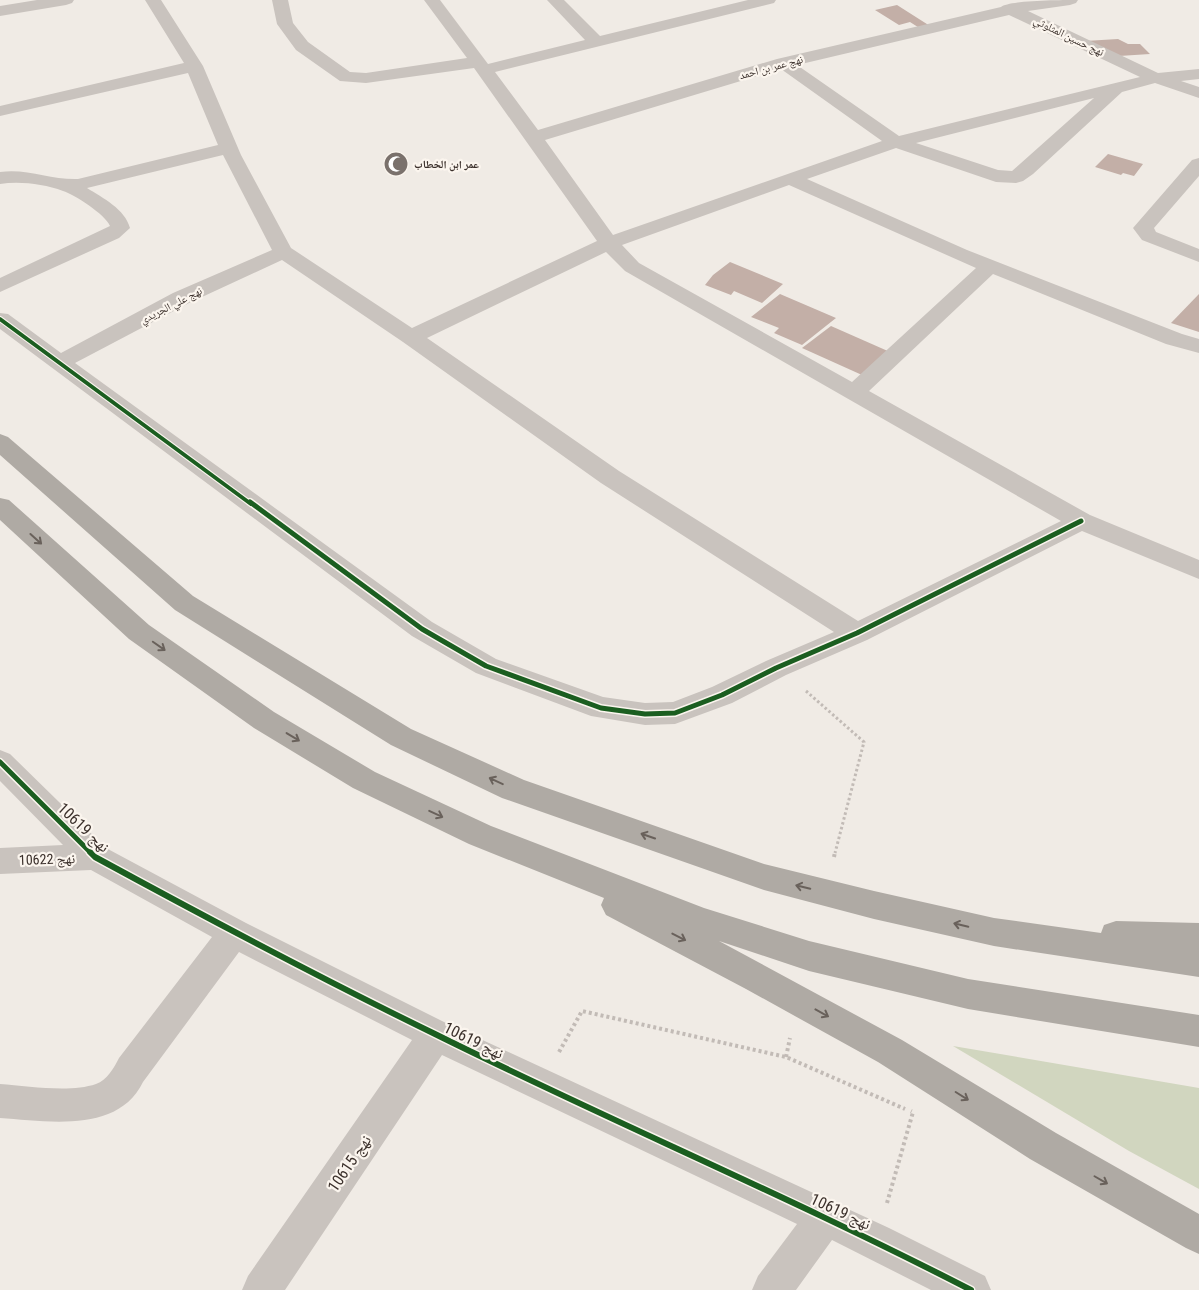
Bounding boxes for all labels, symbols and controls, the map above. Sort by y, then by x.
street label: نهج حسين المثلوثي [1031,14,1106,61]
street label: نهج عمر بن احمد [738,53,804,82]
mosque icon: عمر ابن الخطاب [383,151,409,177]
place label: عمر ابن الخطاب [414,158,479,172]
street label: نهج علي الجريدي [138,284,205,328]
one-way arrow [30,533,43,545]
one-way arrow [151,641,165,651]
one-way arrow [285,733,299,743]
one-way arrow [489,776,504,785]
street label: نهج 10619 [53,798,114,857]
one-way arrow [428,810,443,819]
one-way arrow [641,831,657,840]
street label: نهج 10622 [19,850,76,870]
one-way arrow [795,881,811,891]
one-way arrow [953,920,969,929]
one-way arrow [671,933,686,942]
one-way arrow [815,1008,830,1018]
street label: نهج 10619 [440,1018,507,1064]
one-way arrow [955,1091,969,1101]
street label: نهج 10615 [324,1131,376,1196]
one-way arrow [1094,1175,1108,1185]
street label: نهج 10619 [807,1189,874,1235]

